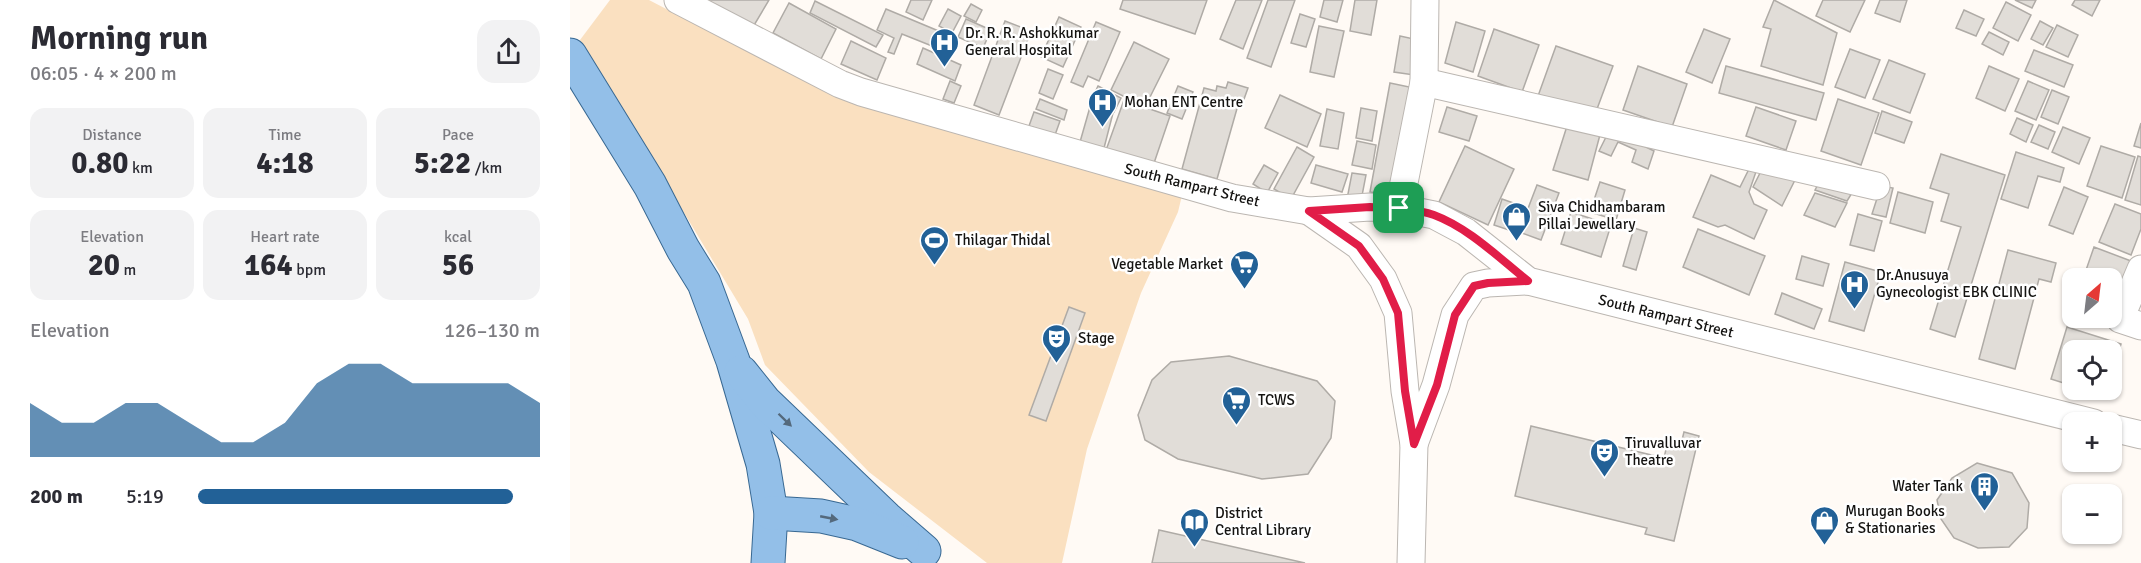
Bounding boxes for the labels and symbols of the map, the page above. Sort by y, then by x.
place label: Dr. R. R. Ashokkumar General Hospital [965,24,1099,59]
hospital icon: Dr. R. R. Ashokkumar General Hospital [928,26,960,68]
hospital icon: Mohan ENT Centre [1087,86,1119,128]
place label: Mohan ENT Centre [1124,93,1243,111]
street label: South Rampart Street [1123,160,1261,210]
pin [1373,182,1424,233]
place label: Siva Chidhambaram Pillai Jewellary [1538,198,1665,233]
shop icon: Siva Chidhambaram Pillai Jewellary [1501,200,1533,242]
sports icon: Thilagar Thidal [918,224,950,266]
place label: Thilagar Thidal [955,231,1051,249]
supermarket icon: Vegetable Market [1228,248,1260,290]
place label: Vegetable Market [1111,255,1223,273]
place label: Dr.Anusuya Gynecologist EBK CLINIC [1876,266,2037,301]
hospital icon: Dr.Anusuya Gynecologist EBK CLINIC [1839,268,1871,310]
north arrow [2062,268,2122,328]
street label: South Rampart Street [1597,291,1735,341]
theatre icon: Stage [1041,322,1073,364]
place label: Stage [1078,329,1115,347]
supermarket icon: TCWS [1221,384,1253,426]
place label: TCWS [1258,391,1295,409]
one-way arrow [778,413,792,427]
place label: Tiruvalluvar Theatre [1625,434,1702,469]
theatre icon: Tiruvalluvar Theatre [1588,436,1620,478]
building icon: Water Tank [1968,470,2000,512]
place label: Water Tank [1892,477,1963,495]
place label: Murugan Books & Stationaries [1845,502,1945,537]
place label: District Central Library [1215,504,1311,539]
shop icon: Murugan Books & Stationaries [1808,504,1840,546]
library icon: District Central Library [1178,506,1210,548]
one-way arrow [820,514,839,523]

